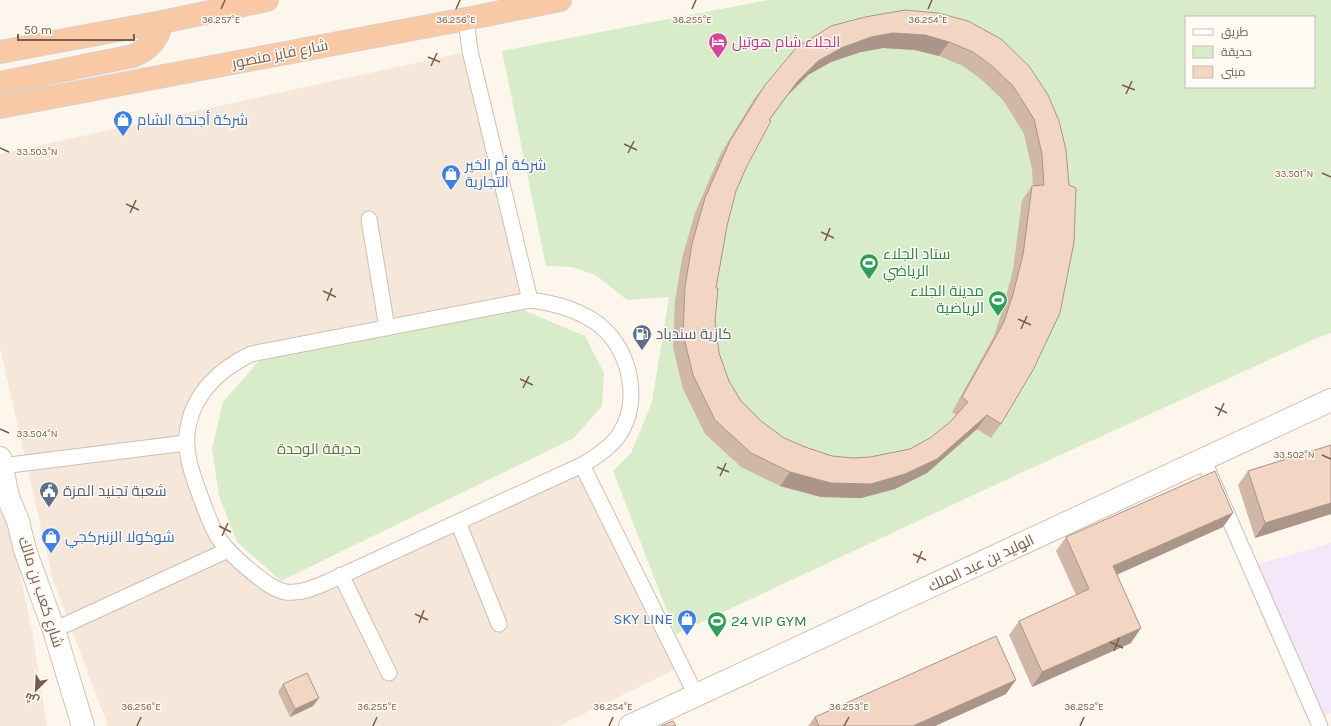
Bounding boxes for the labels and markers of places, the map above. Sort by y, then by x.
hotel icon: الجلاء شام هوتيل [707,31,729,59]
place label: الجلاء شام هوتيل [732,33,840,52]
shop icon: شركة أجنحة الشام [112,109,134,137]
place label: شركة أجنحة الشام [137,110,248,130]
place label: شركة أم الخير التجارية [464,155,546,191]
shop icon: شركة أم الخير التجارية [440,163,462,191]
place label: ستاد الجلاء الرياضي [883,245,950,283]
sports icon: ستاد الجلاء الرياضي [858,252,880,280]
place label: مدينة الجلاء الرياضية [910,282,984,317]
sports icon: مدينة الجلاء الرياضية [987,289,1009,317]
fuel station icon: كازية سندباد [631,323,653,351]
place label: كازية سندباد [656,325,732,343]
public building icon: شعبة تجنيد المزة [38,480,60,508]
place label: شعبة تجنيد المزة [63,482,167,500]
shop icon: شوكولا الزنبركجي [40,526,62,554]
place label: شوكولا الزنبركجي [65,528,175,549]
shop icon: SKY LINE [676,608,698,636]
place label: SKY LINE [613,610,673,628]
sports icon: 24 VIP GYM [706,610,728,638]
place label: 24 VIP GYM [731,612,807,630]

